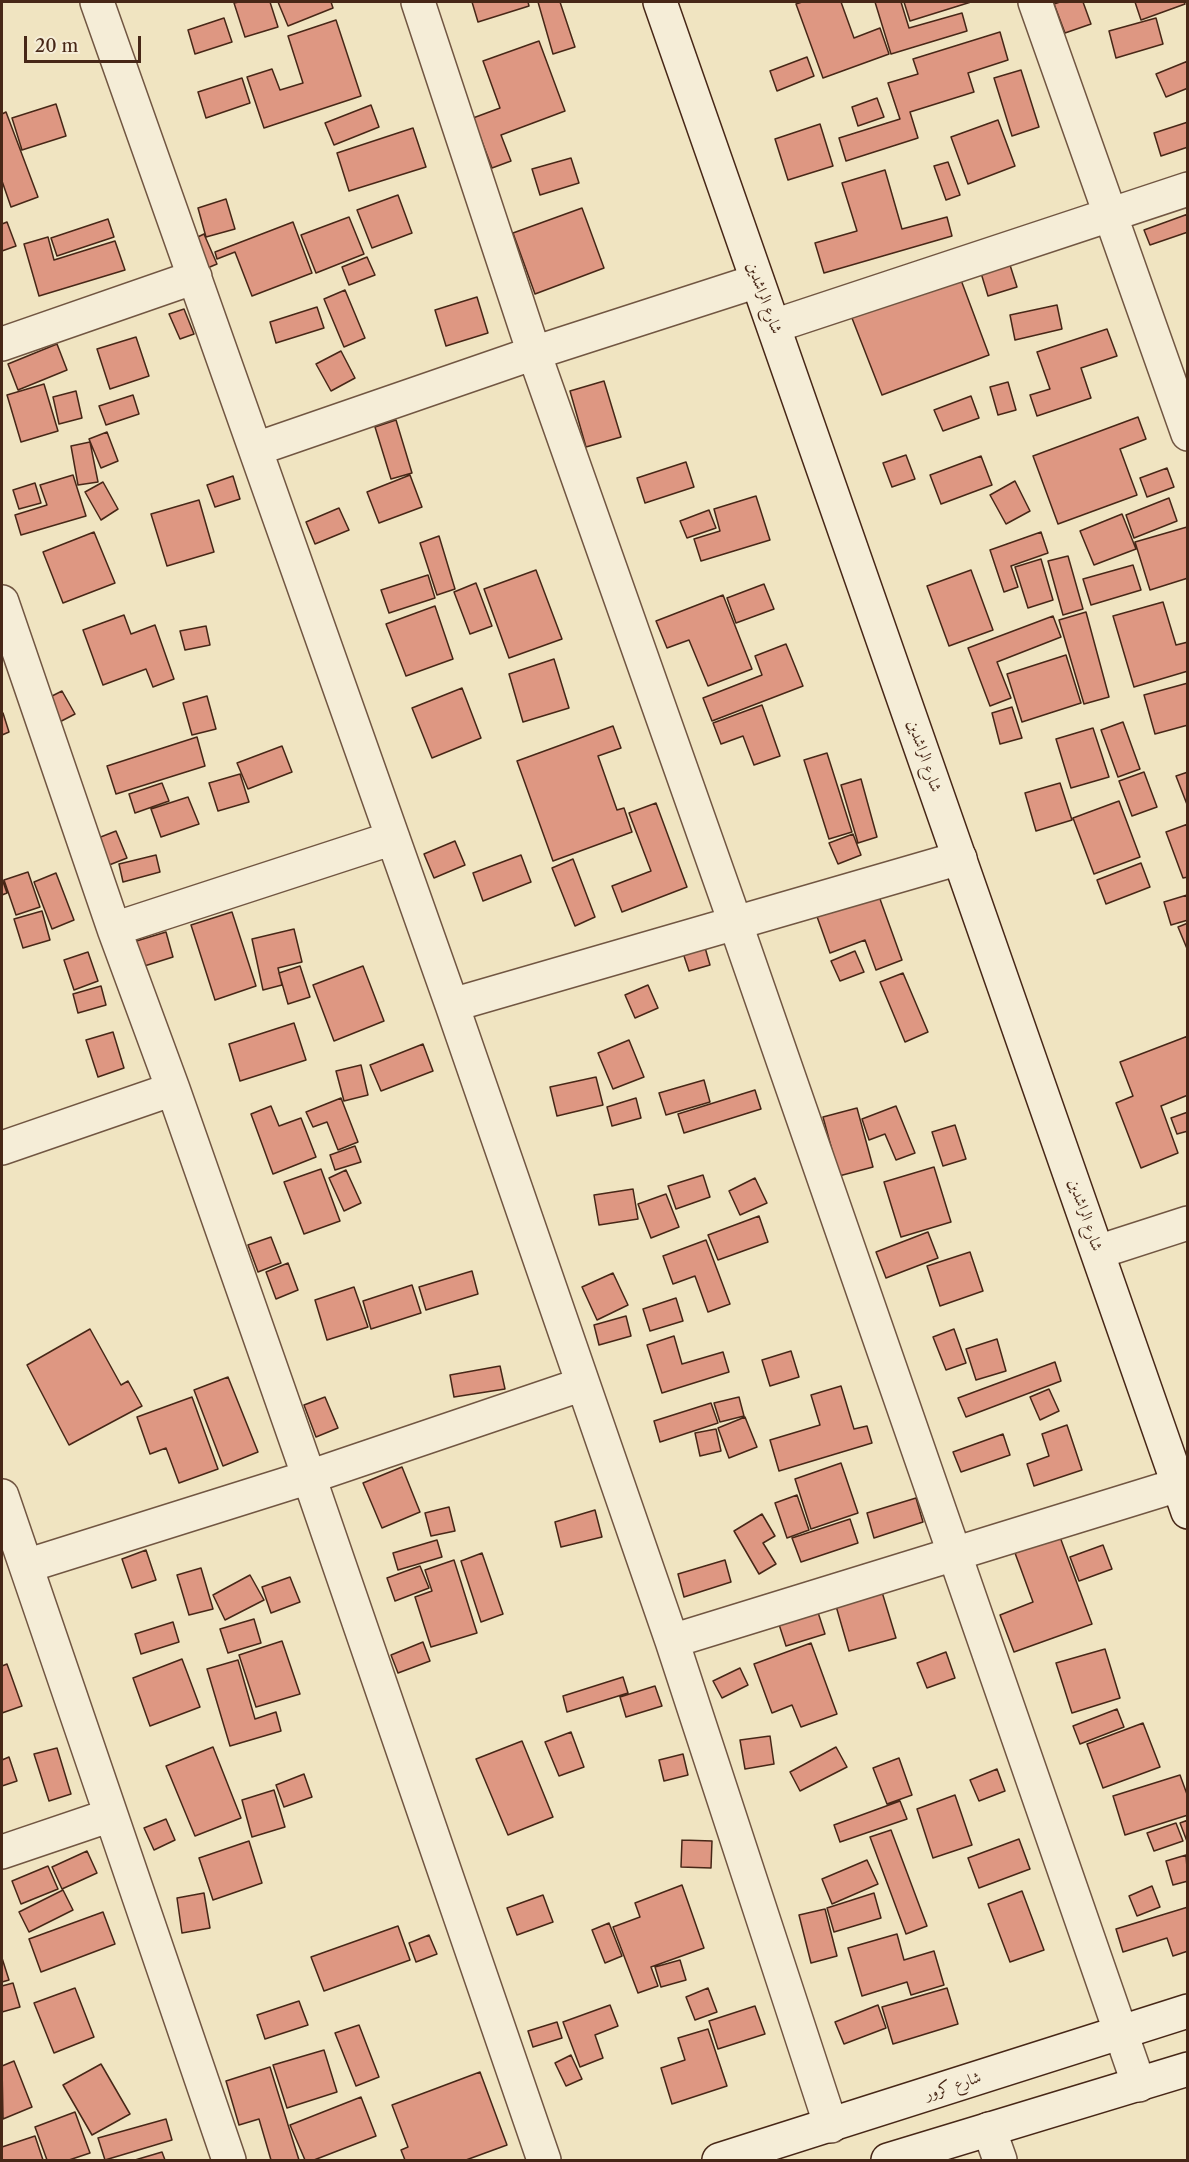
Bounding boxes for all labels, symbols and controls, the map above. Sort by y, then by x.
scale bar [27,24,144,62]
text: 20 m [35,35,78,57]
street label: شارع الراشدين [742,259,786,337]
street label: شارع الراشدين [903,717,945,795]
street label: شارع الراشدين [1064,1176,1106,1254]
street label: شارع كرور [922,2068,984,2104]

